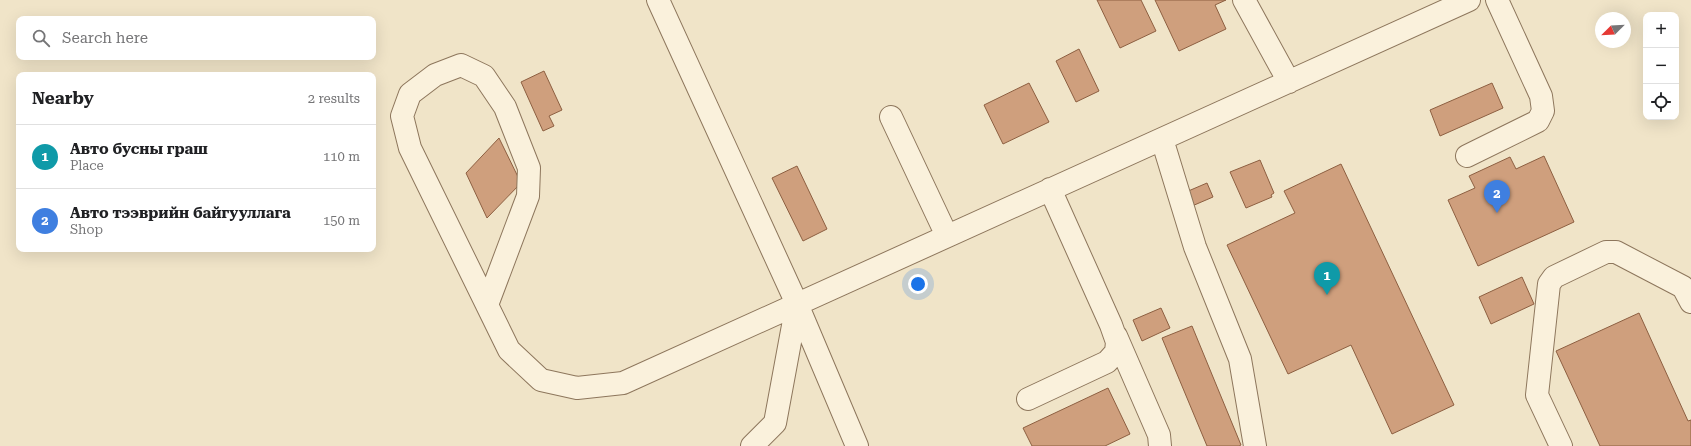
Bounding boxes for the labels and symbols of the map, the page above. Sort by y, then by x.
north arrow [1595,12,1631,48]
pin: 2 [1484,180,1510,213]
pin: 1 [1314,262,1340,295]
your location [908,274,928,294]

